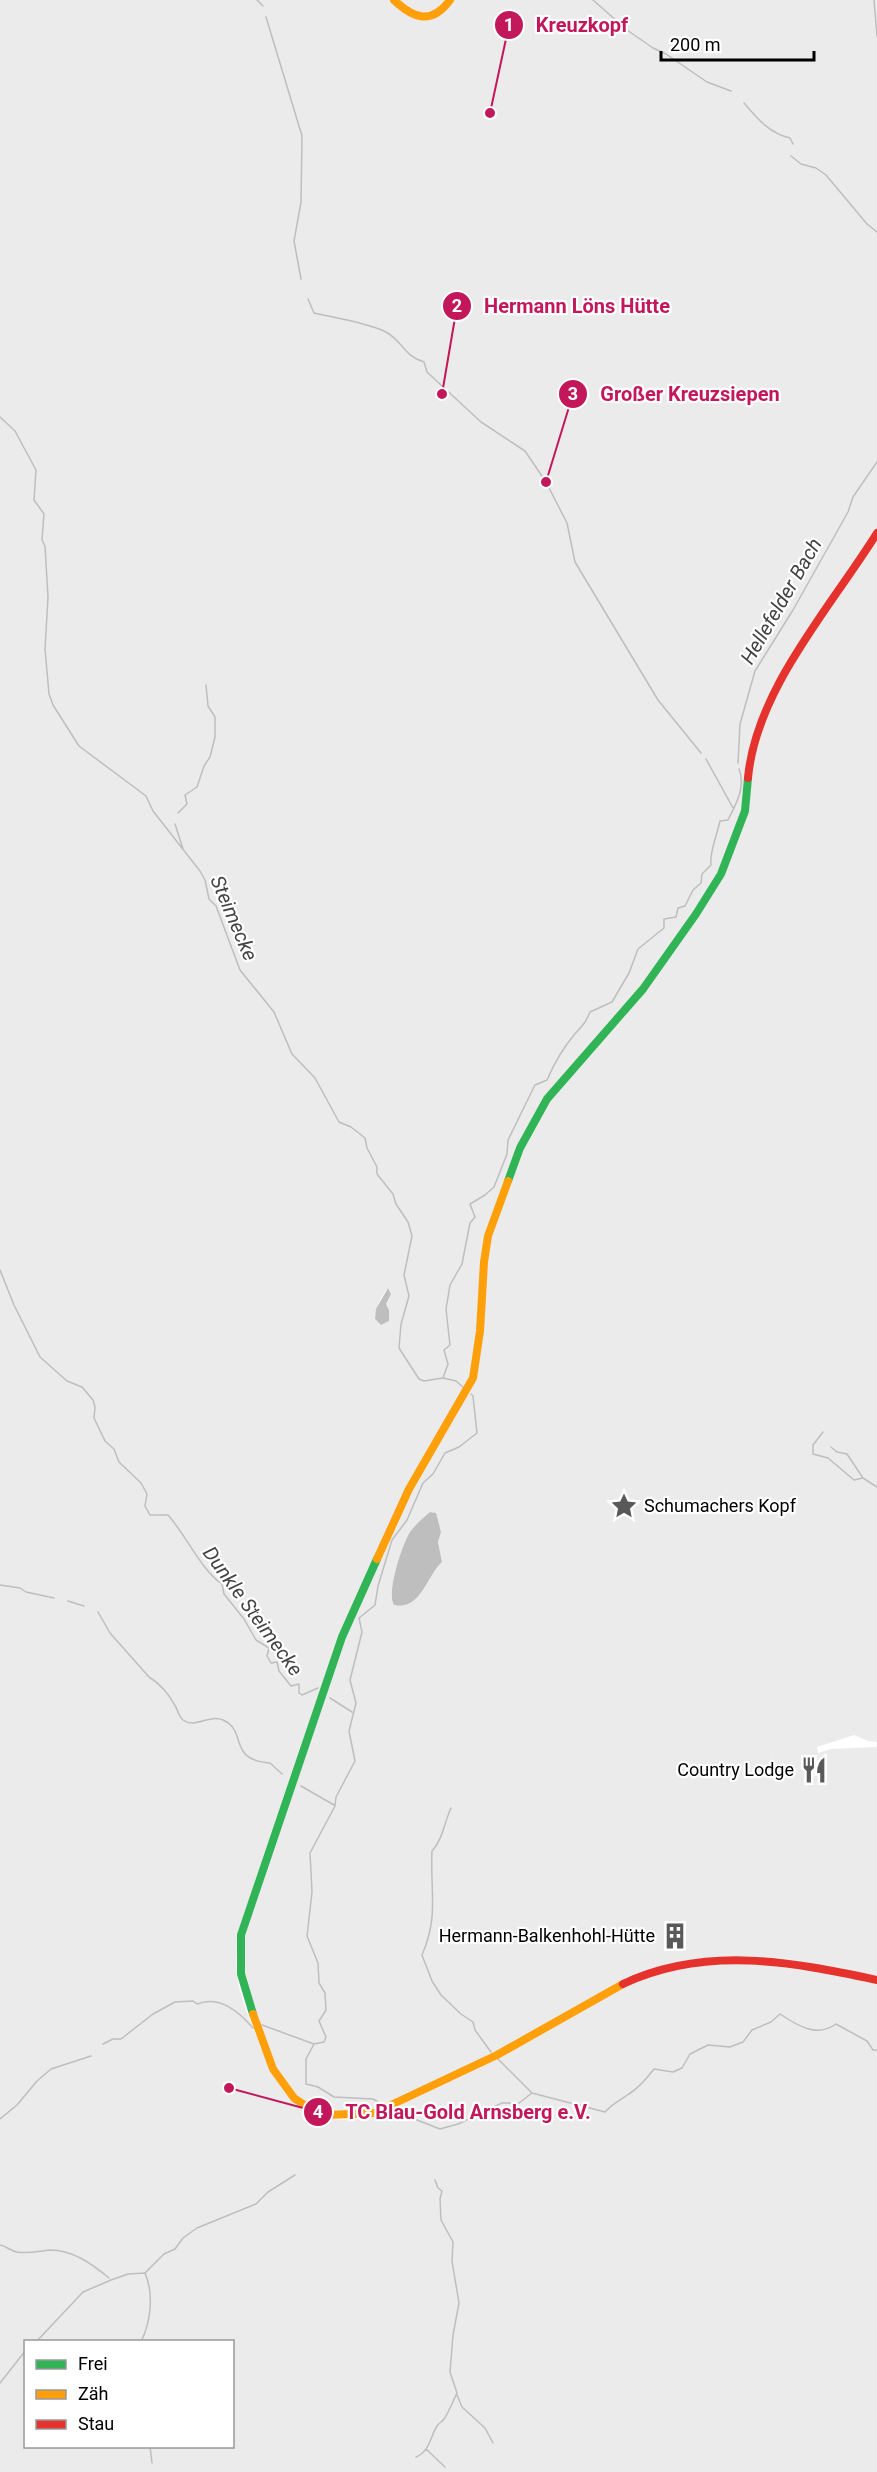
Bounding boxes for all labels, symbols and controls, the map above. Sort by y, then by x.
callout: Kreuzkopf [494,6,640,44]
text: Kreuzkopf [536,13,629,37]
text: 1 [504,14,514,35]
scale bar [661,24,814,62]
text: 200 m [670,34,721,55]
callout: Hermann Löns Hütte [442,287,682,325]
text: Hermann Löns Hütte [484,294,670,318]
text: 2 [452,295,462,316]
callout: Großer Kreuzsiepen [558,375,792,413]
text: Großer Kreuzsiepen [600,382,780,406]
text: 3 [568,383,578,404]
water label: Hellefelder Bach [735,534,827,668]
water label: Steimecke [205,872,263,964]
place icon: Schumachers Kopf [609,1491,639,1521]
place label: Schumachers Kopf [644,1495,797,1516]
water label: Dunkle Steimecke [198,1542,308,1680]
restaurant icon: Country Lodge [799,1755,829,1785]
place label: Country Lodge [677,1759,794,1780]
building icon: Hermann-Balkenhohl-Hütte [660,1921,690,1951]
place label: Hermann-Balkenhohl-Hütte [439,1925,655,1946]
callout: TC Blau-Gold Arnsberg e.V. [303,2093,602,2131]
text: TC Blau-Gold Arnsberg e.V. [345,2100,591,2124]
text: 4 [313,2101,323,2122]
legend [24,2340,234,2448]
text: Frei [78,2353,108,2374]
text: Zäh [78,2383,109,2404]
text: Stau [78,2413,114,2434]

